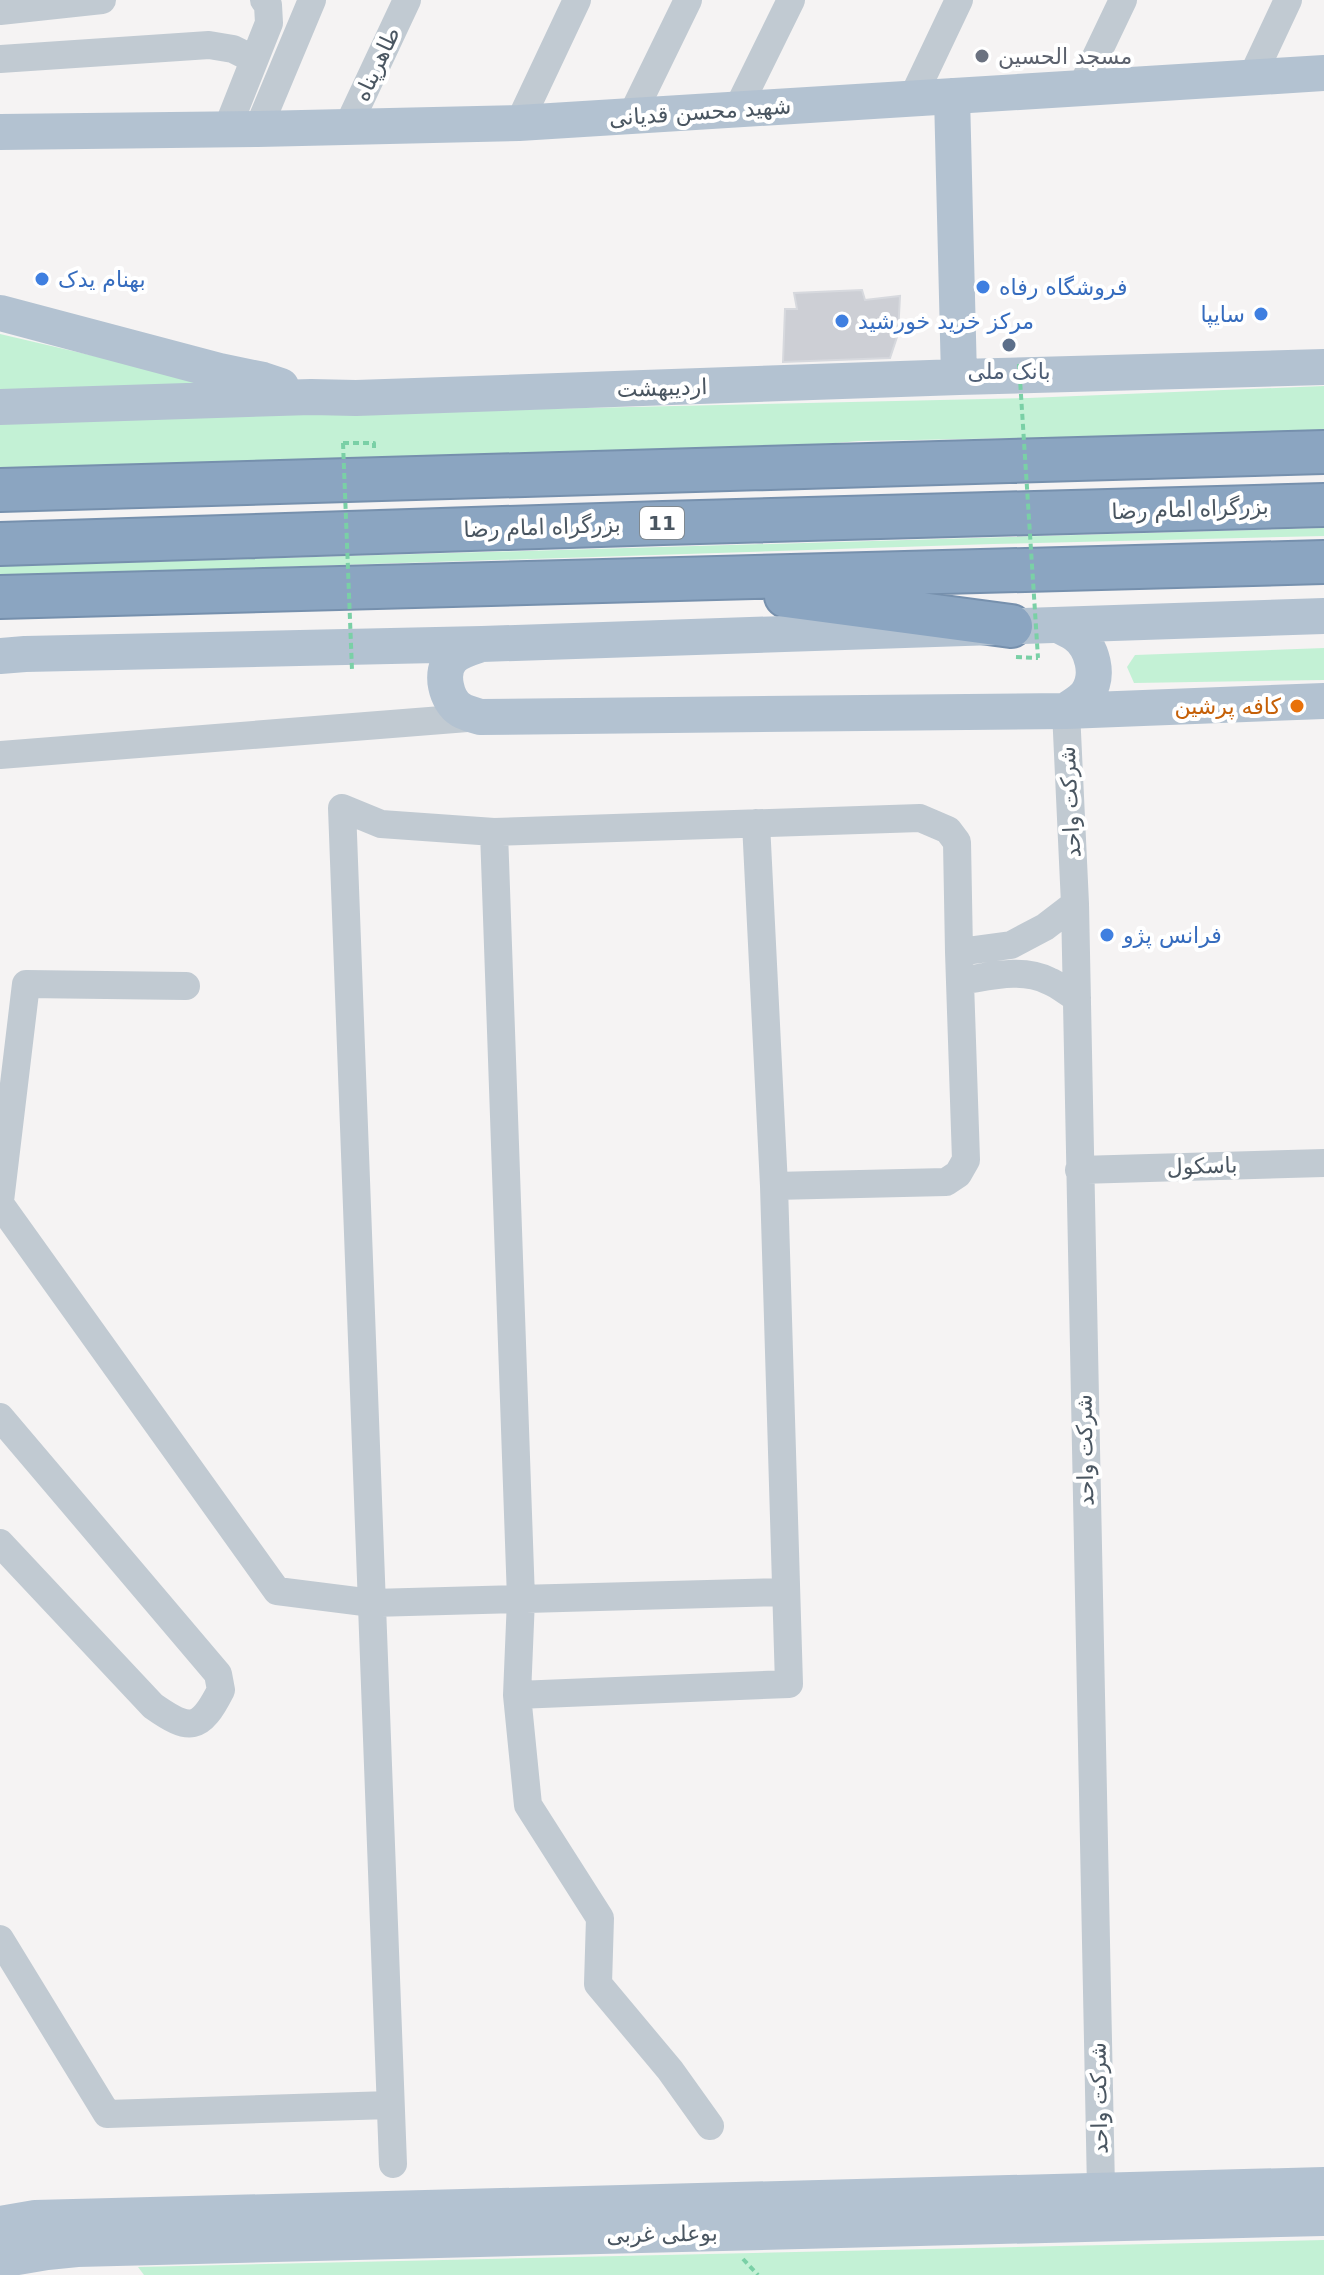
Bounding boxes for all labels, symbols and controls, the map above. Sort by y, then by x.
street label: طاهرپناه [349,23,406,105]
place label: مسجد الحسین [998,44,1132,69]
marker: مسجد الحسین [973,47,991,65]
street label: شهید محسن قدیانی [608,93,792,131]
place label: بهنام یدک [58,267,146,292]
marker: بهنام یدک [33,270,51,288]
place label: فروشگاه رفاه [999,275,1127,300]
marker: فروشگاه رفاه [974,278,992,296]
place label: سایپا [1200,302,1245,328]
marker: سایپا [1252,305,1270,323]
place label: مرکز خرید خورشید [858,309,1034,334]
marker: مرکز خرید خورشید [833,312,851,330]
marker: بانک ملی [1000,336,1018,354]
place label: بانک ملی [967,359,1051,384]
street label: اردیبهشت [616,374,708,402]
street label: بزرگراه امام رضا [1111,494,1269,524]
road number: 11 [640,507,684,539]
street label: بزرگراه امام رضا [463,512,621,542]
place label: کافه پرشین [1174,694,1282,720]
marker: کافه پرشین [1288,697,1306,715]
street label: شرکت واحد [1055,746,1085,858]
place label: فرانس پژو [1122,923,1222,949]
marker: فرانس پژو [1098,926,1116,944]
street label: باسکول [1166,1152,1238,1180]
street label: شرکت واحد [1072,1394,1098,1506]
street label: شرکت واحد [1086,2042,1112,2154]
street label: بوعلی غربی [606,2221,718,2247]

